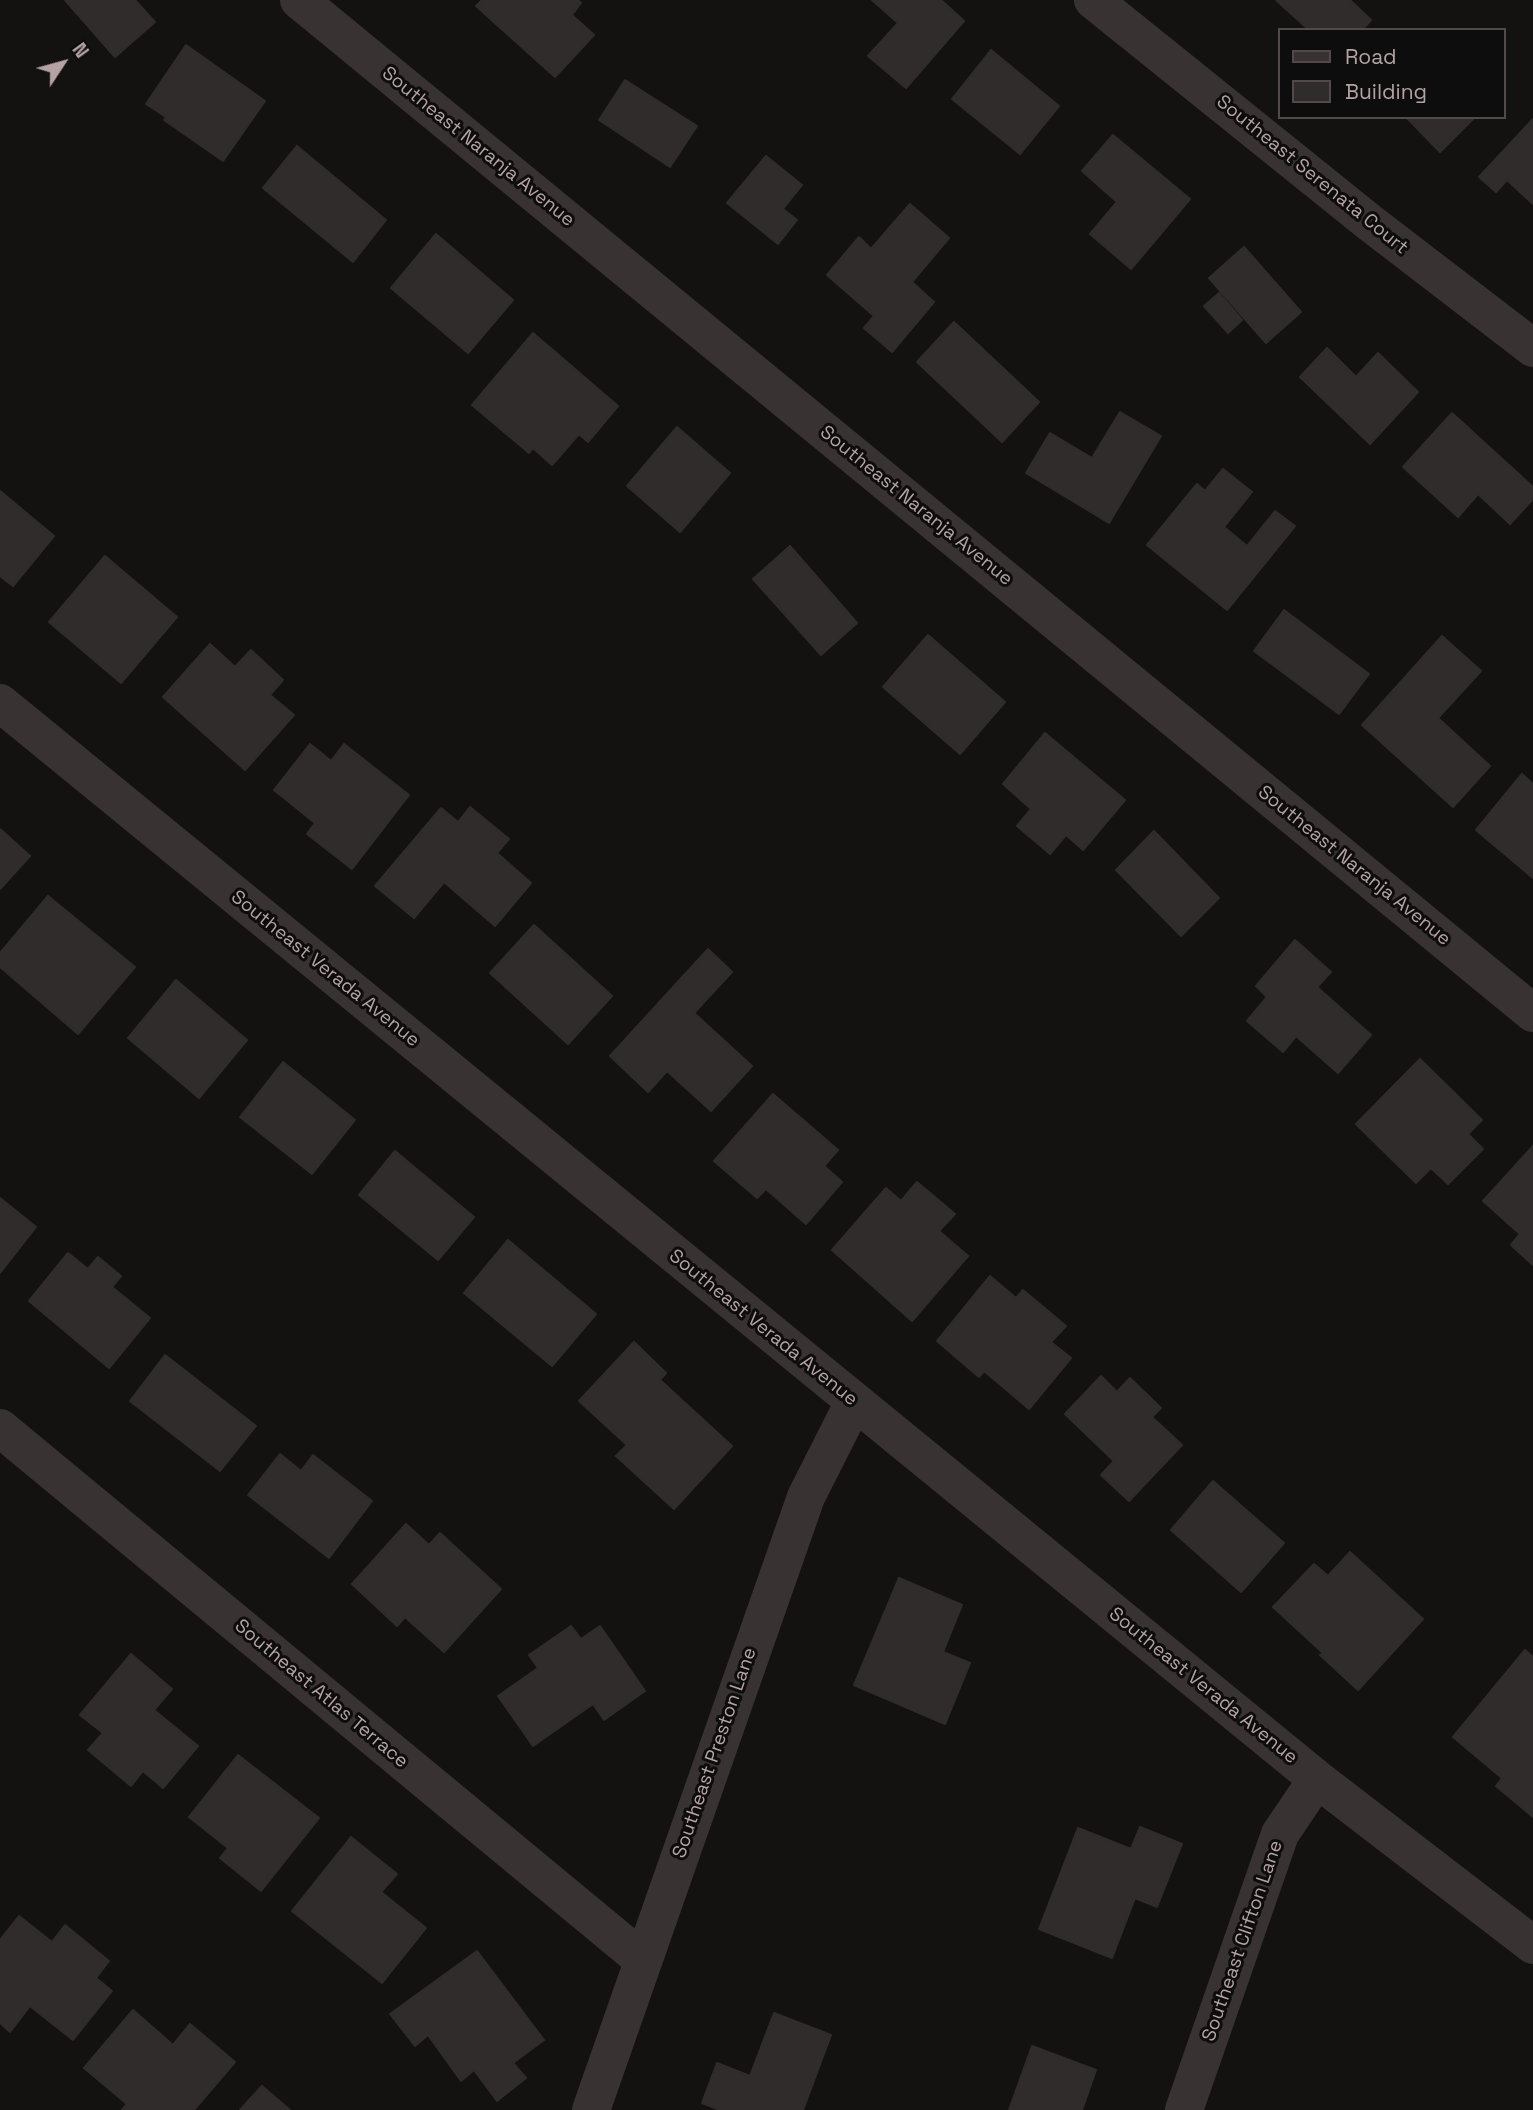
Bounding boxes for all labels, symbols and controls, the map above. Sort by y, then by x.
north arrow [28,28,98,98]
legend [1278,28,1505,119]
text: N [67,38,94,63]
text: Road [1345,43,1397,70]
street label: Southeast Naranja Avenue [377,62,579,232]
text: Building [1345,78,1427,105]
street label: Southeast Serenata Court [1212,91,1412,259]
street label: Southeast Naranja Avenue [815,421,1017,591]
street label: Southeast Naranja Avenue [1253,781,1455,951]
street label: Southeast Verada Avenue [226,886,424,1052]
street label: Southeast Verada Avenue [664,1245,862,1411]
street label: Southeast Verada Avenue [1104,1603,1302,1769]
street label: Southeast Atlas Terrace [230,1615,412,1773]
street label: Southeast Preston Lane [668,1645,762,1861]
street label: Southeast Clifton Lane [1198,1837,1288,2045]

